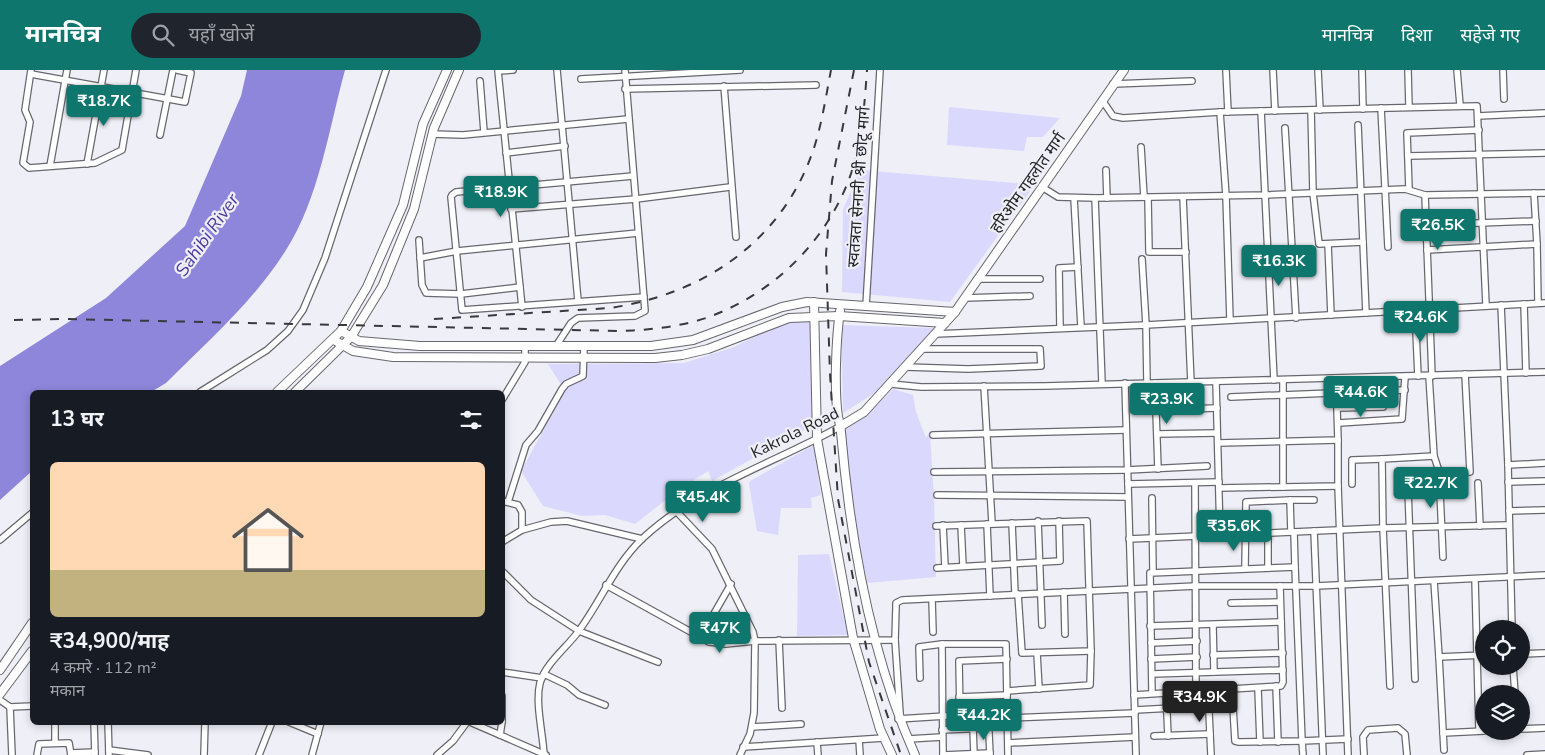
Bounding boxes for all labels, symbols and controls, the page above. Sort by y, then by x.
search box [131,13,481,58]
text: मानचित्र [25,18,101,50]
icon: search [149,21,177,49]
text: यहाँ खोजें [189,22,254,48]
text: मानचित्र [1322,23,1373,47]
text: दिशा [1401,23,1432,47]
text: सहेजे गए [1460,23,1520,47]
pin: ₹18.7K [63,85,145,127]
text: ₹18.7K [78,90,131,112]
street label: स्वतंत्रता सेनानी श्री छोटू मार्ग [842,105,876,268]
street label: हरिओम गहलोत मार्ग [985,128,1071,238]
pin: ₹18.9K [460,176,542,218]
text: ₹18.9K [475,181,528,203]
water label: Sahibi River [170,188,245,281]
pin: ₹26.5K [1397,208,1479,251]
text: ₹26.5K [1412,214,1465,236]
pin: ₹16.3K [1238,244,1320,287]
text: ₹16.3K [1253,250,1306,272]
pin: ₹24.6K [1380,300,1462,343]
text: ₹24.6K [1395,306,1448,328]
pin: ₹44.6K [1320,376,1402,418]
text: ₹44.6K [1335,381,1388,403]
pin: ₹23.9K [1126,382,1208,425]
text: ₹23.9K [1141,388,1194,410]
street label: Kakrola Road [747,402,843,464]
text: 13 घर [50,405,104,433]
icon: filters [457,406,485,434]
pin: ₹22.7K [1390,466,1472,509]
text: ₹22.7K [1405,472,1458,494]
pin: ₹45.4K [662,480,744,523]
text: ₹45.4K [677,486,730,508]
icon: home [223,495,313,585]
pin: ₹35.6K [1193,510,1275,552]
text: ₹35.6K [1208,515,1261,537]
pin: ₹47K [690,612,750,654]
text: ₹47K [700,617,740,639]
map controls [1475,620,1530,740]
button: locate [1475,620,1530,675]
text: ₹34,900/माह [50,627,169,655]
text: 4 कमरे · 112 m² [50,657,157,679]
text: मकान [50,680,85,702]
pin: ₹34.9K [1159,680,1241,723]
button: layers [1475,685,1530,740]
text: ₹34.9K [1174,686,1227,708]
pin: ₹44.2K [943,698,1025,741]
text: ₹44.2K [958,704,1011,726]

